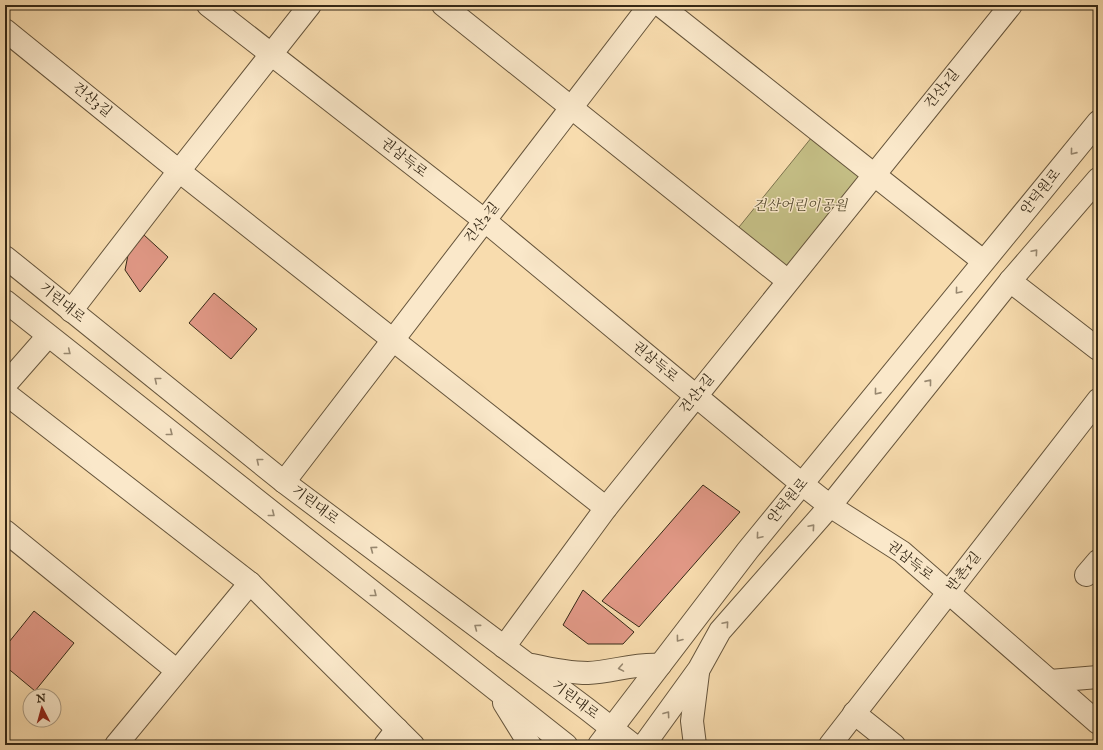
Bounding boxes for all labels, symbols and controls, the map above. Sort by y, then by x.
street label: 건산1길 [921,66,963,112]
street label: 건산3길 [69,79,115,121]
street label: 권삼득로 [377,134,431,182]
one-way arrow [1071,148,1078,155]
street label: 안덕원로 [1017,165,1065,219]
park label: 건산어린이공원 [753,197,849,215]
street label: 건산2길 [460,199,504,247]
one-way arrow [1031,249,1038,256]
street label: 기린대로 [35,279,89,327]
one-way arrow [956,287,963,294]
street label: 권삼득로 [628,338,682,387]
one-way arrow [63,348,71,355]
street label: 건산1길 [676,371,718,417]
one-way arrow [155,378,162,385]
one-way arrow [925,380,932,387]
one-way arrow [874,388,881,395]
one-way arrow [165,428,172,435]
one-way arrow [256,459,263,466]
street label: 안덕원로 [764,474,813,528]
street label: 기린대로 [288,482,342,529]
one-way arrow [267,509,274,516]
one-way arrow [808,524,815,531]
one-way arrow [756,532,763,539]
street label: 권삼득로 [883,537,937,585]
one-way arrow [370,546,377,553]
street label: 반촌1길 [943,548,985,596]
one-way arrow [369,590,376,597]
one-way arrow [722,622,729,629]
one-way arrow [474,624,481,631]
one-way arrow [677,635,684,642]
one-way arrow [618,663,624,672]
street label: 기린대로 [548,677,602,724]
north arrow [22,688,62,728]
text: N [35,692,47,707]
one-way arrow [662,711,669,718]

